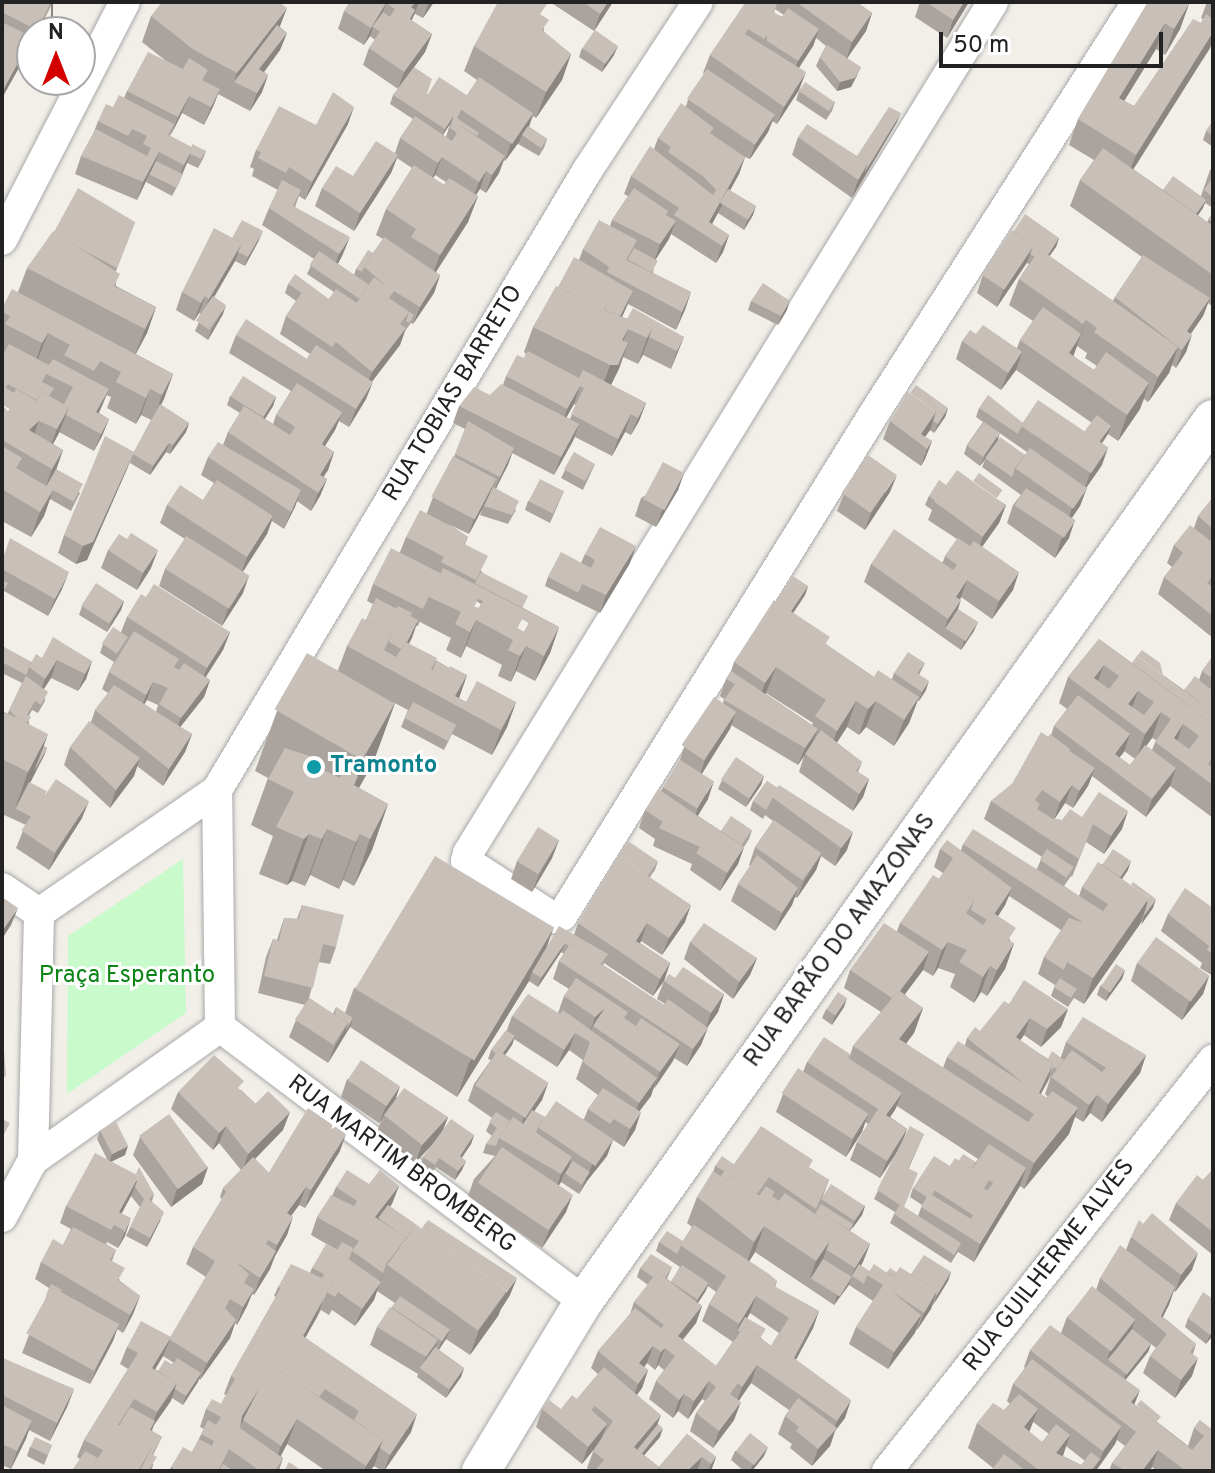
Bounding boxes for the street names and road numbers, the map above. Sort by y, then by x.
street label: RUA TOBIAS BARRETO [378,280,530,508]
street label: RUA BARÃO DO AMAZONAS [739,808,943,1074]
street label: RUA MARTIM BROMBERG [281,1069,521,1261]
street label: RUA GUILHERME ALVES [958,1153,1142,1379]

